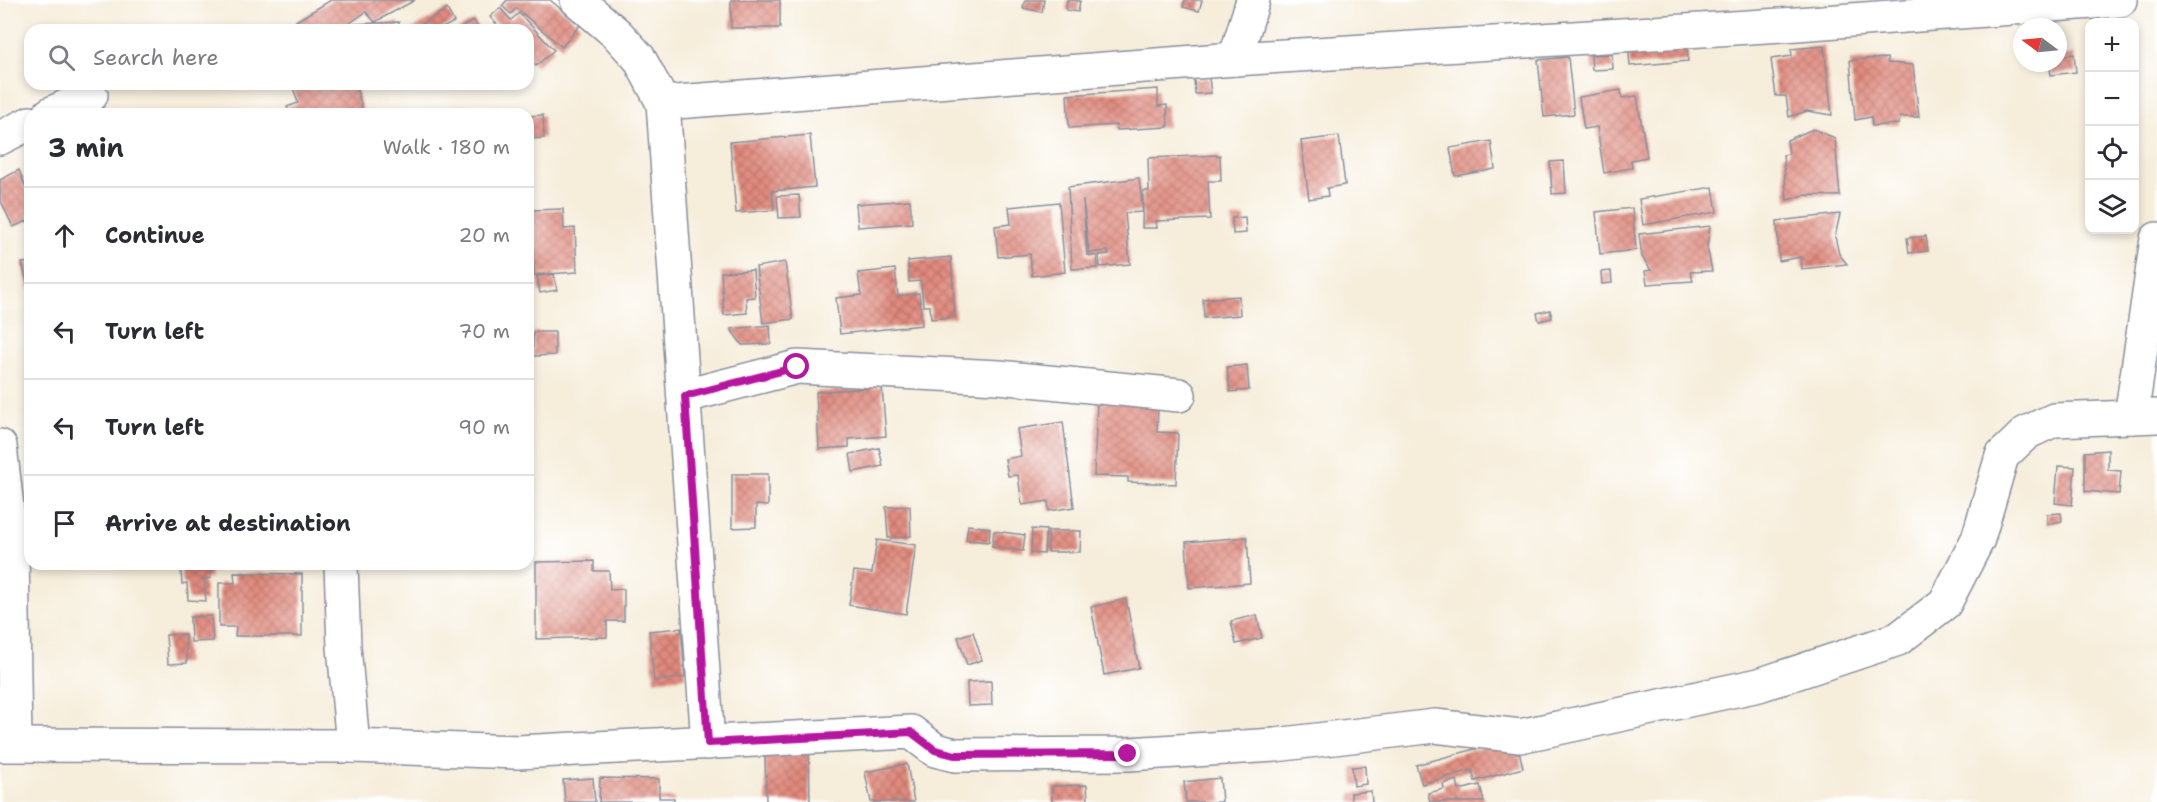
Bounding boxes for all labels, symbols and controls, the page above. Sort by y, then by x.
north arrow [2013,18,2067,72]
map controls [2085,18,2139,234]
button: + [2085,18,2139,72]
search box [24,24,534,90]
icon: search [45,41,78,74]
text: Search here [93,43,219,72]
button: − [2085,72,2139,126]
button: locate [2085,126,2139,180]
text: 3 min [48,130,124,165]
text: Walk · 180 m [383,134,510,160]
button: layers [2085,180,2139,234]
icon: ahead [48,219,81,252]
text: Continue [105,221,205,250]
text: 20 m [459,222,510,248]
icon: left [48,315,81,348]
text: Turn left [105,317,204,346]
text: 70 m [458,318,510,344]
route start [783,353,809,379]
icon: left [48,411,81,444]
text: Turn left [105,413,204,442]
text: 90 m [458,414,510,440]
icon: arrive [48,507,81,540]
text: Arrive at destination [105,509,351,538]
route end [1114,740,1140,766]

